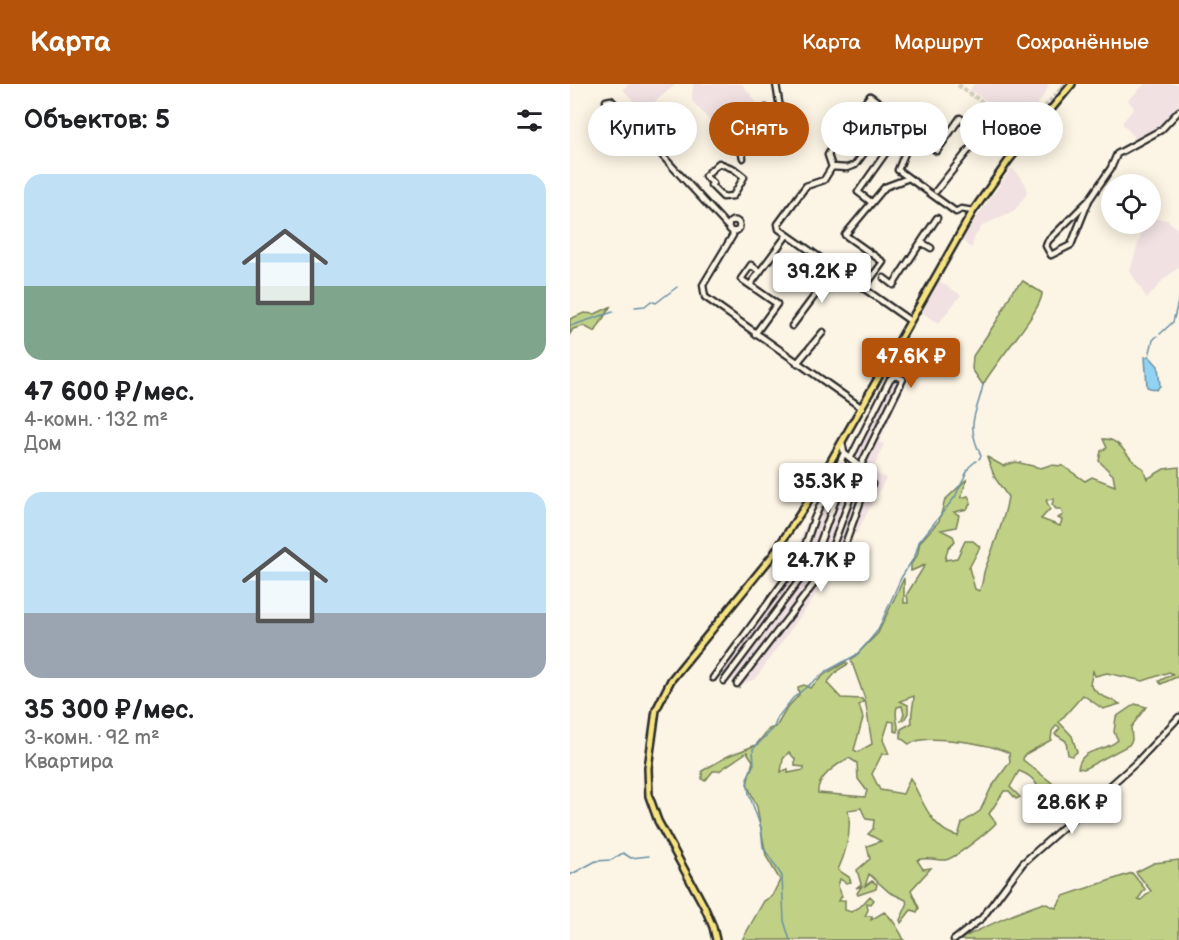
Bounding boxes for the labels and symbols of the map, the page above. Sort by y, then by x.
pin: 39.2K ₽ [767,253,877,304]
pin: 47.6K ₽ [856,338,966,389]
pin: 35.3K ₽ [773,463,883,514]
pin: 24.7K ₽ [766,542,876,593]
pin: 28.6K ₽ [1017,784,1127,835]

